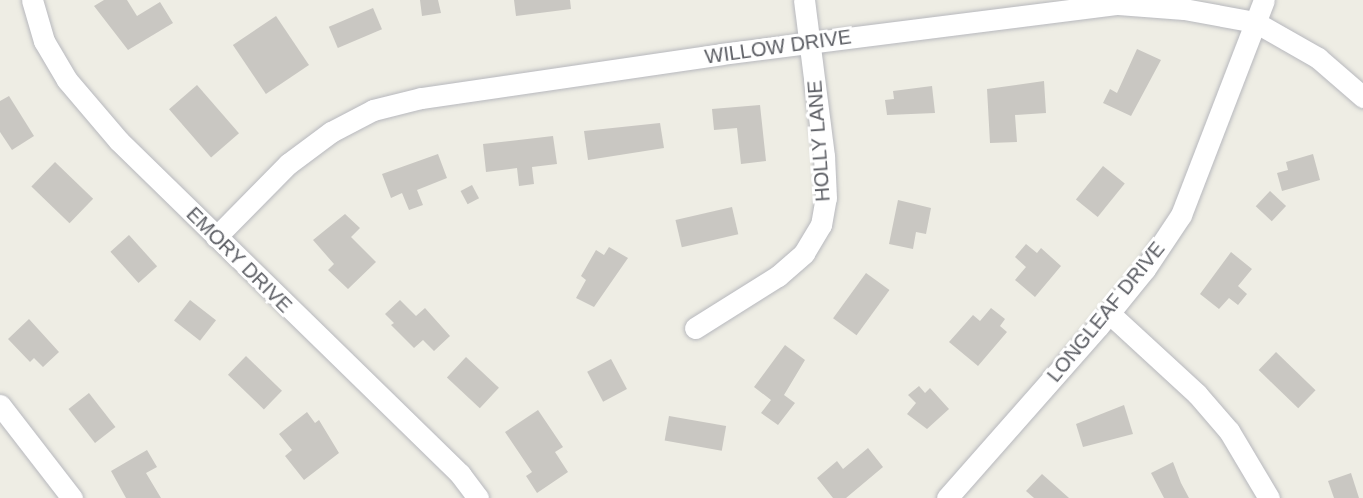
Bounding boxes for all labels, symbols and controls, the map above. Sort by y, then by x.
street label: WILLOW DRIVE [703,25,853,69]
street label: HOLLY LANE [803,79,835,203]
street label: EMORY DRIVE [181,202,297,318]
street label: LONGLEAF DRIVE [1042,237,1170,387]

